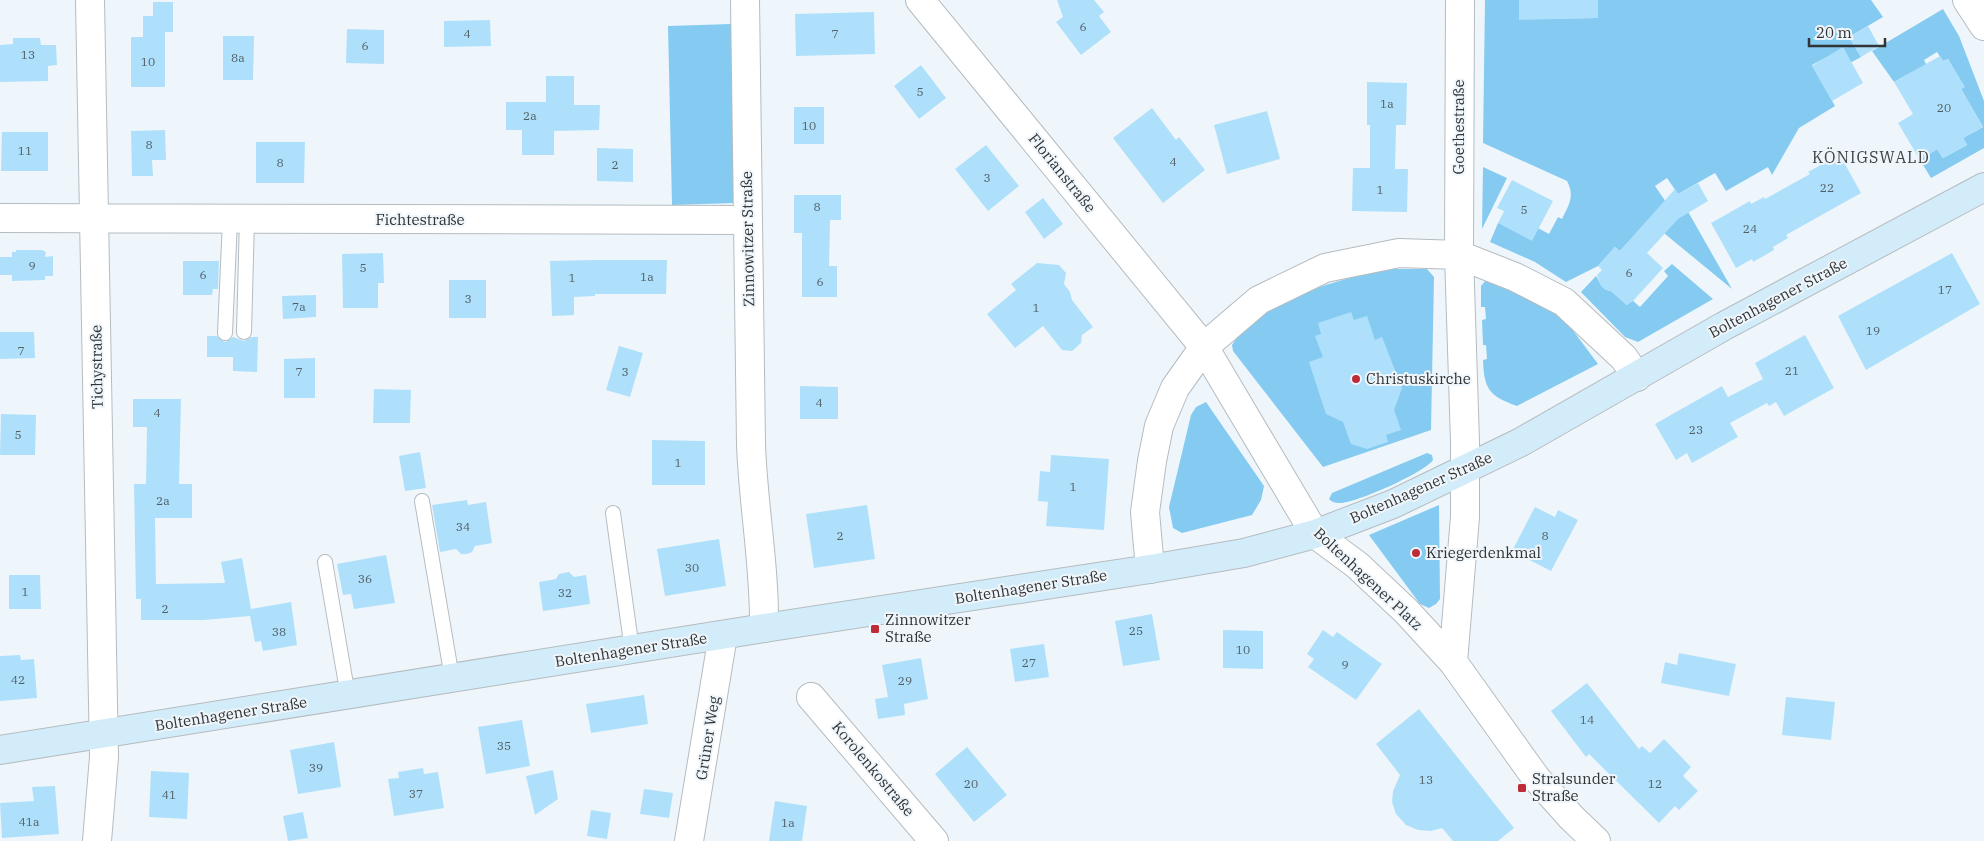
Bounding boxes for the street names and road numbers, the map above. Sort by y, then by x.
street label: Goethestraße [1449,79,1468,175]
street label: Florianstraße [1025,129,1100,216]
street label: Zinnowitzer Straße [737,171,758,307]
street label: Fichtestraße [375,210,465,229]
street label: Boltenhagener Straße [1705,253,1850,342]
street label: Tichystraße [86,325,107,409]
street label: Boltenhagener Straße [1347,448,1495,528]
street label: Boltenhagener Platz [1310,523,1427,634]
street label: Boltenhagener Straße [953,565,1108,608]
street label: Boltenhagener Straße [553,628,708,671]
street label: Boltenhagener Straße [153,692,308,735]
street label: Grüner Weg [691,695,724,781]
street label: Korolenkostraße [828,717,919,820]

